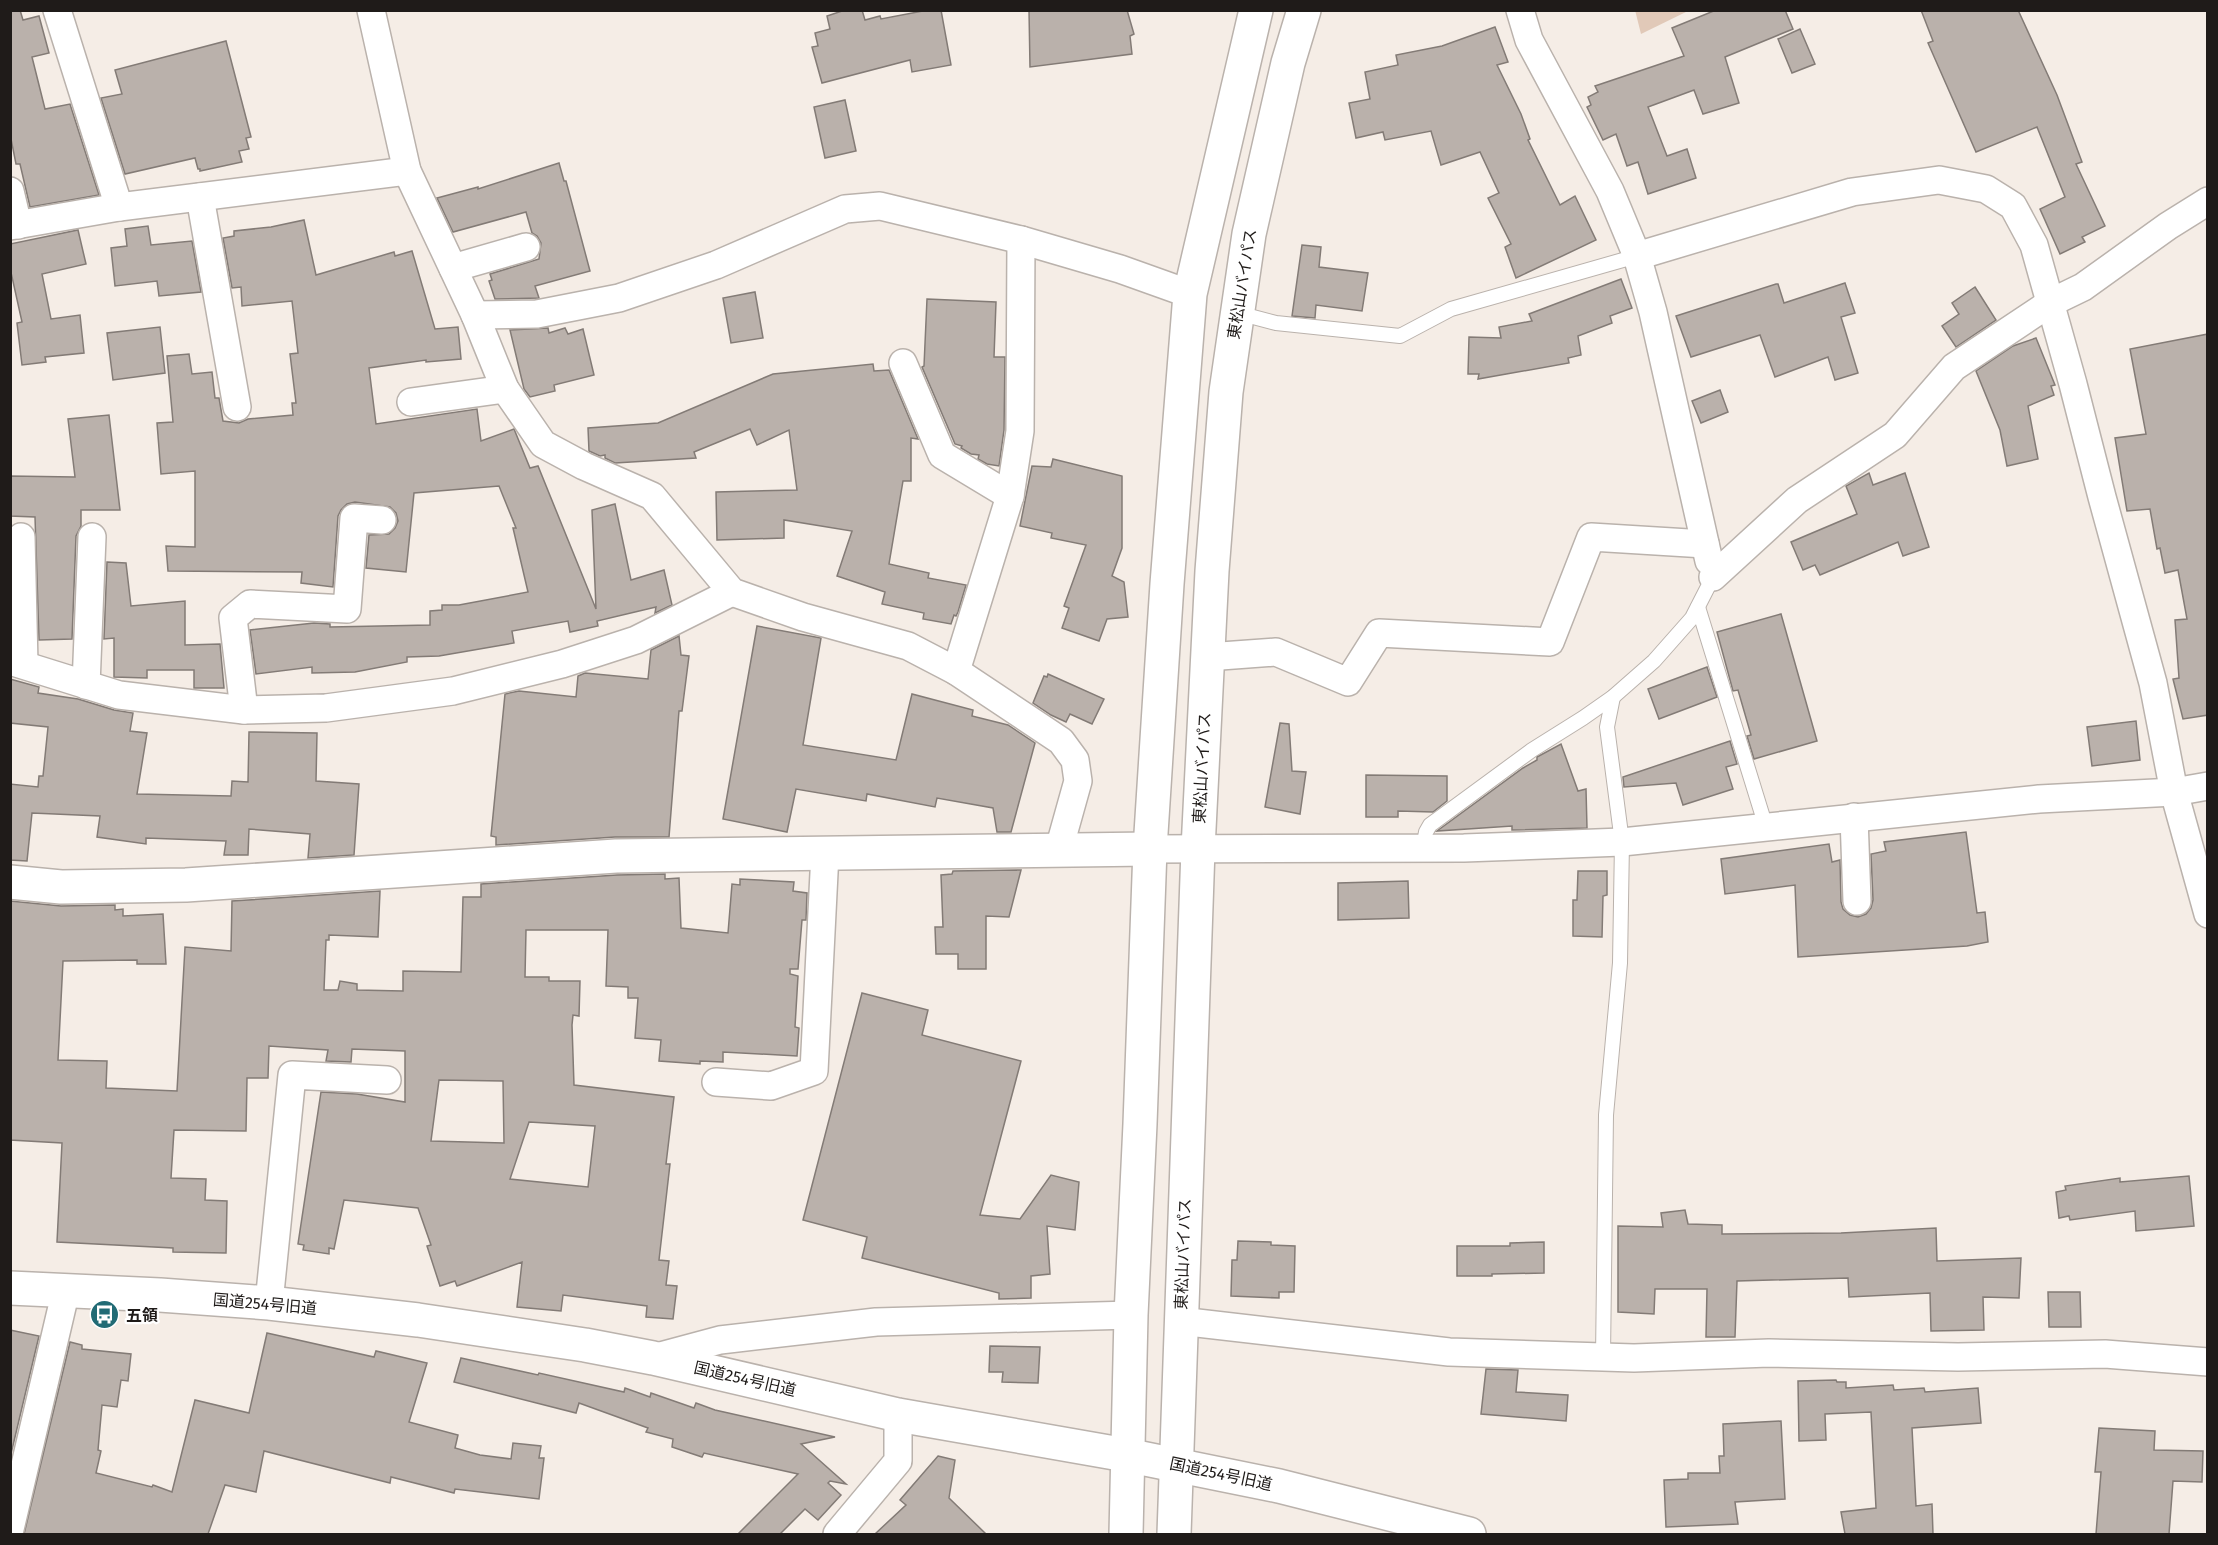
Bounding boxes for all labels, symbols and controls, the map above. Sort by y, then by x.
street label: 東松山バイパス [1224,227,1260,341]
street label: 東松山バイパス [1190,712,1214,824]
street label: 東松山バイパス [1172,1198,1194,1310]
street label: 国道254号旧道 [212,1290,318,1318]
bus stop icon: 五領 [89,1299,121,1331]
place label: 五領 [126,1306,158,1325]
street label: 国道254号旧道 [692,1358,798,1400]
street label: 国道254号旧道 [1168,1454,1274,1494]

